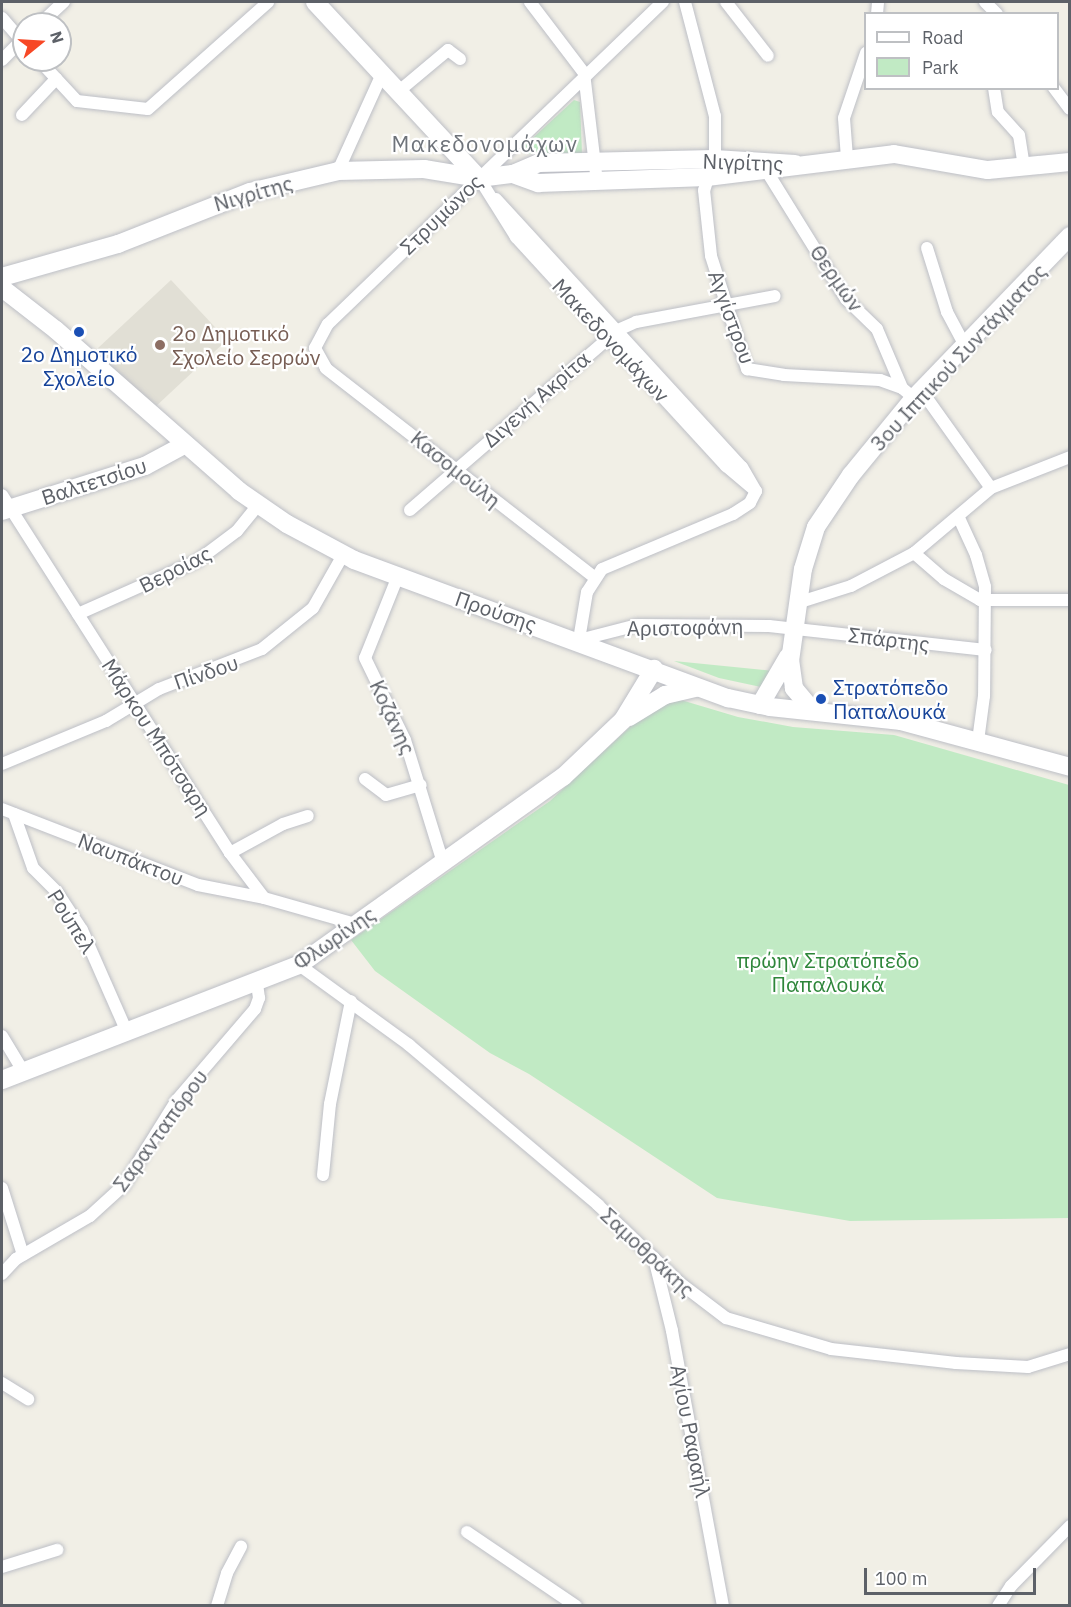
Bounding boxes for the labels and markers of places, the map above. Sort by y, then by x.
place label: 2ο Δημοτικό Σχολείο Σερρών [172,320,321,370]
marker: 2ο Δημοτικό Σχολείο [72,325,86,339]
marker: 2ο Δημοτικό Σχολείο Σερρών [153,338,167,352]
place label: 2ο Δημοτικό Σχολείο [20,341,138,391]
place label: Στρατόπεδο Παπαλουκά [833,674,948,724]
marker: Στρατόπεδο Παπαλουκά [814,692,828,706]

